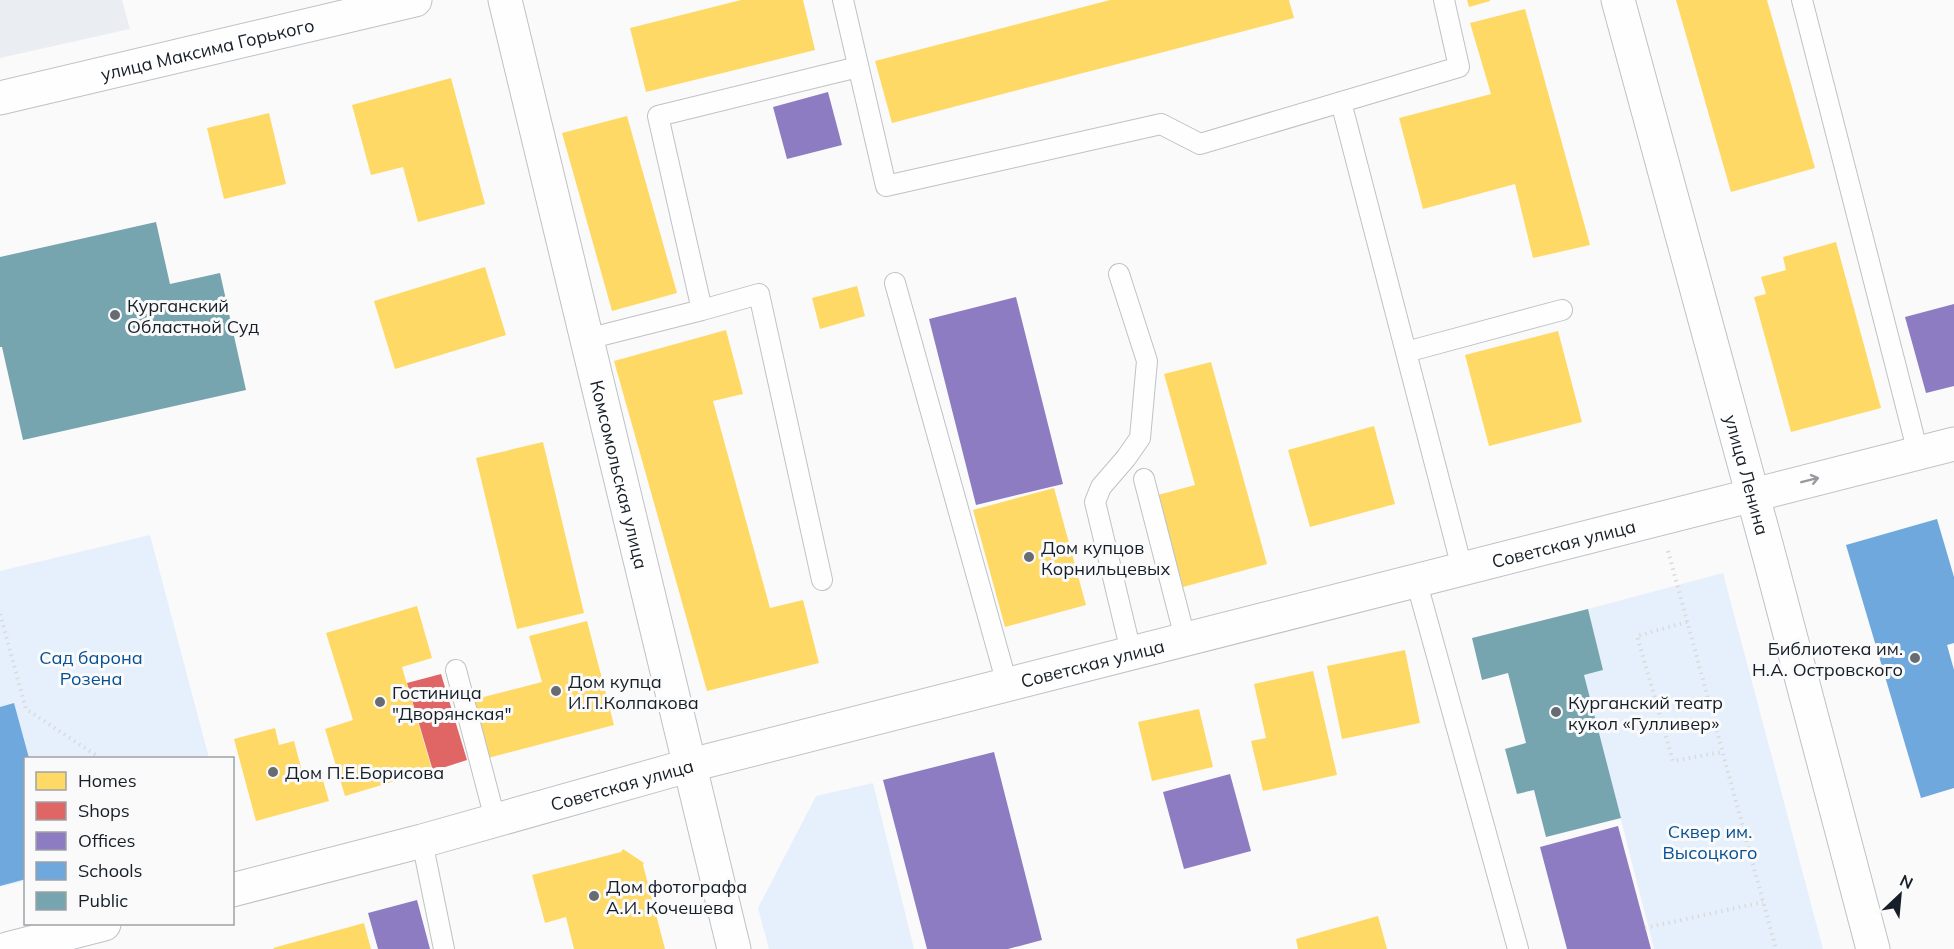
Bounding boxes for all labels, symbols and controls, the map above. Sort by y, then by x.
street label: улица Максима Горького [98,13,316,85]
place label: Курганский Областной Суд [127,294,259,338]
marker: Курганский Областной Суд [108,308,122,322]
street label: Комсомольская улица [586,378,653,571]
street label: улица Ленина [1720,412,1775,538]
one-way arrow [1800,474,1819,486]
street label: Советская улица [1489,514,1638,573]
place label: Дом купцов Корнильцевых [1041,536,1170,580]
marker: Дом купцов Корнильцевых [1022,550,1036,564]
street label: Советская улица [1018,634,1167,692]
place label: Библиотека им. Н.А. Островского [1752,637,1903,681]
park label: Сад барона Розена [39,646,143,690]
marker: Библиотека им. Н.А. Островского [1908,651,1922,665]
place label: Дом купца И.П.Колпакова [568,670,699,714]
place label: Гостиница "Дворянская" [392,681,512,725]
marker: Дом купца И.П.Колпакова [549,684,563,698]
place label: Курганский театр кукол «Гулливер» [1568,691,1723,735]
marker: Гостиница "Дворянская" [373,695,387,709]
marker: Курганский театр кукол «Гулливер» [1549,705,1563,719]
street label: Советская улица [548,753,696,816]
legend [24,757,234,925]
place label: Дом П.Е.Борисова [285,761,444,784]
marker: Дом П.Е.Борисова [266,765,280,779]
text: Homes [78,769,137,792]
text: Shops [78,799,130,822]
park label: Сквер им. Высоцкого [1663,820,1757,864]
text: Offices [78,829,136,852]
text: Schools [78,859,143,882]
north arrow [1870,865,1930,925]
text: N [1897,870,1916,893]
place label: Дом фотографа А.И. Кочешева [606,875,747,919]
text: Public [78,889,128,912]
marker: Дом фотографа А.И. Кочешева [587,889,601,903]

